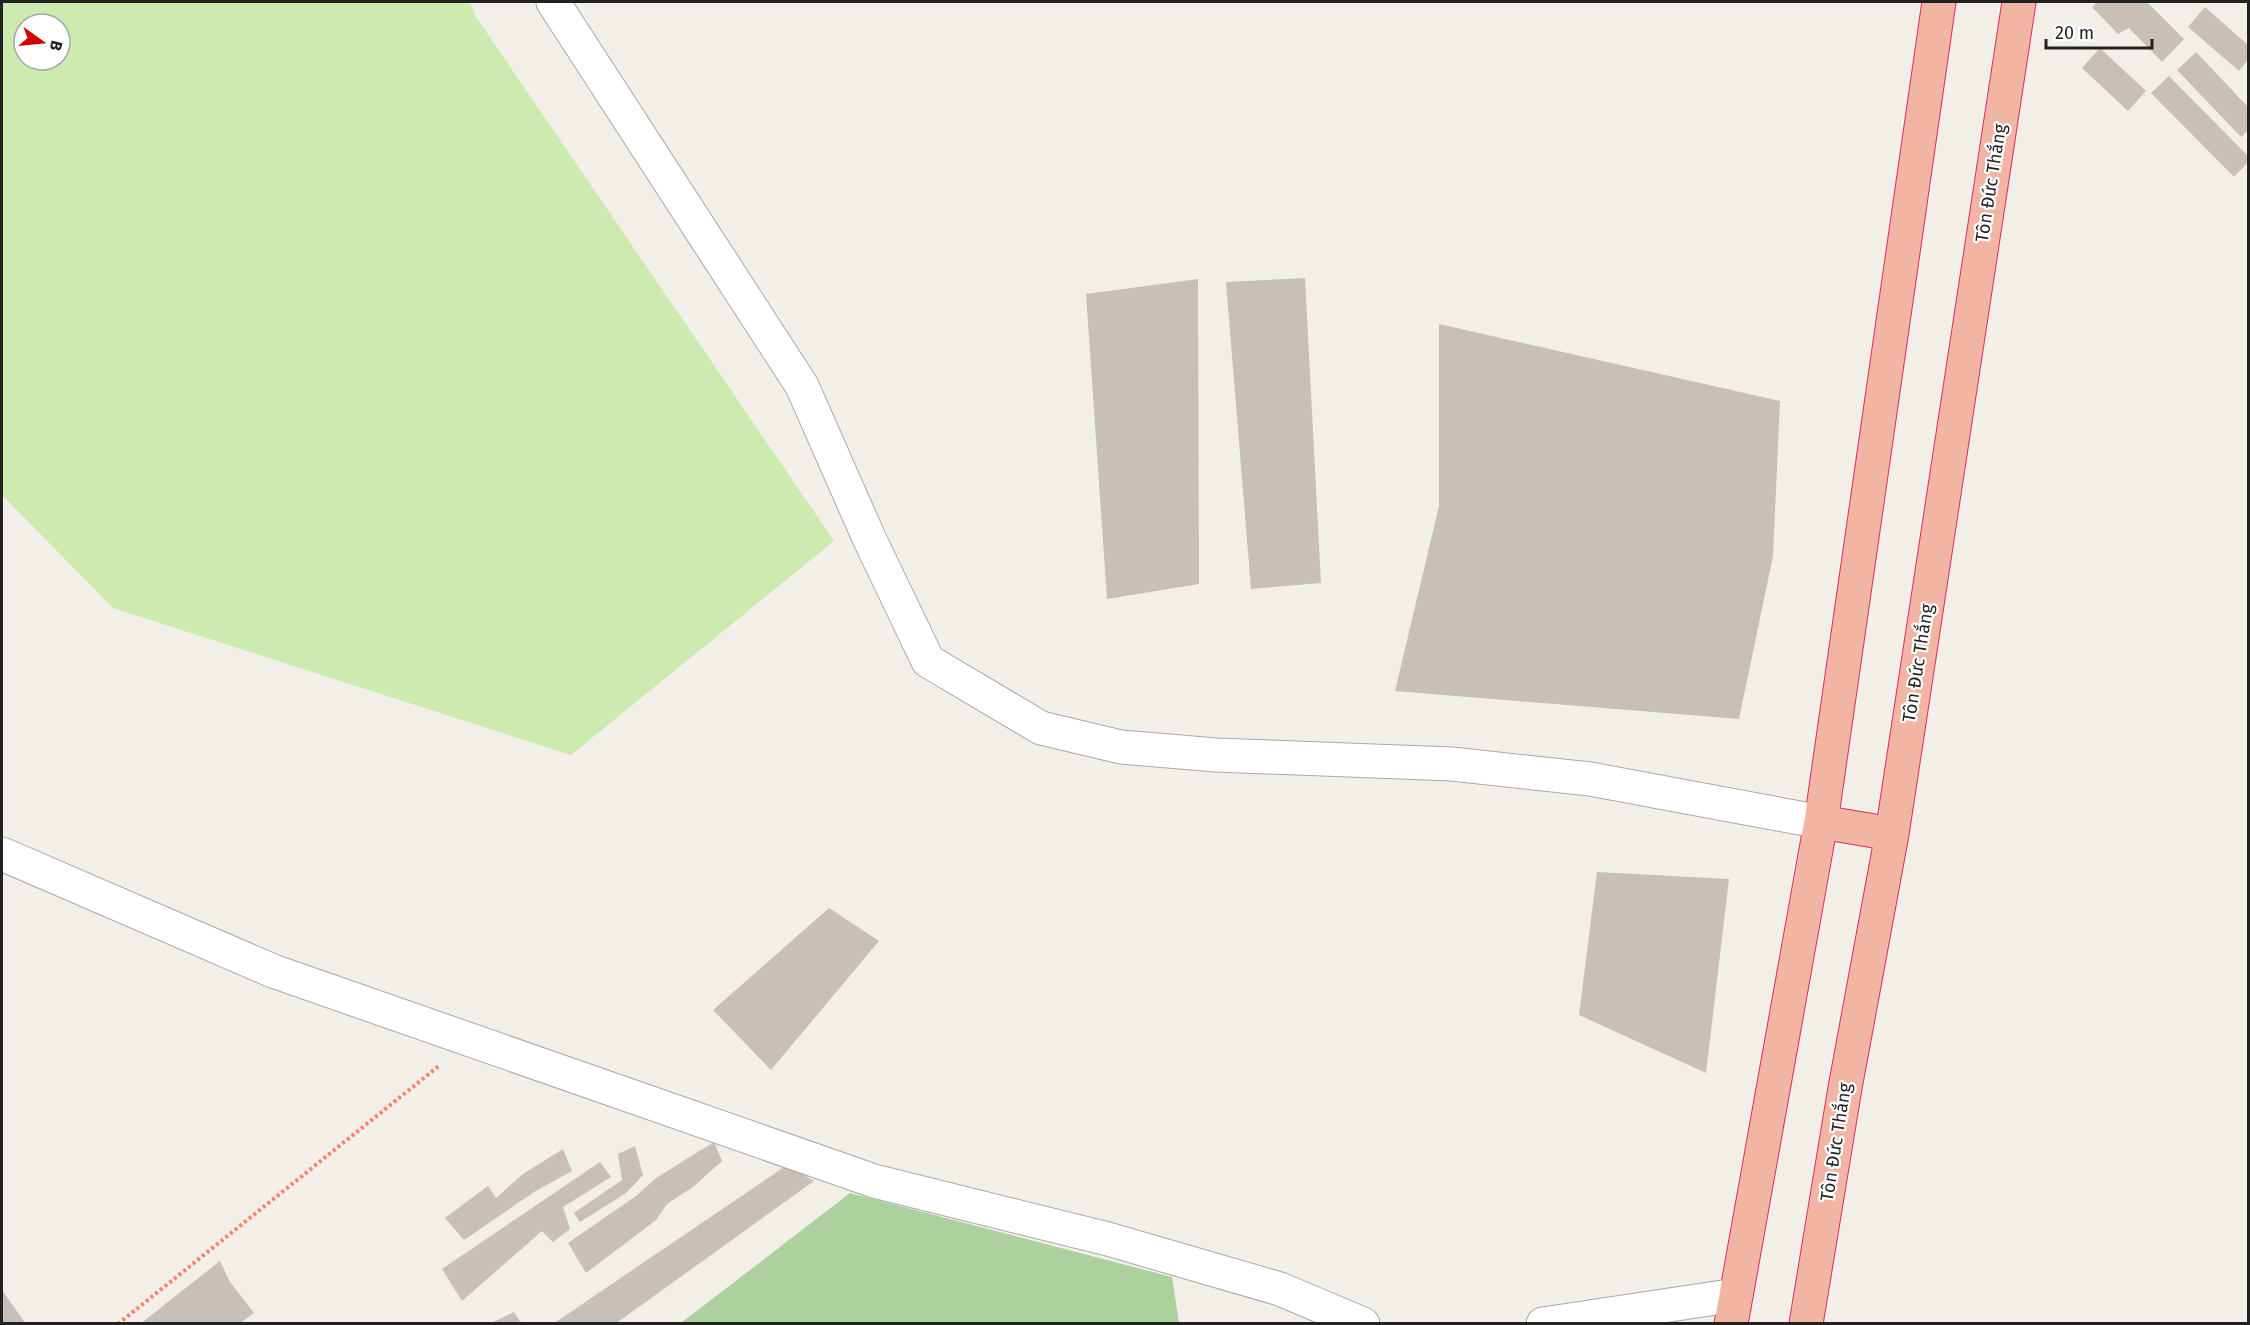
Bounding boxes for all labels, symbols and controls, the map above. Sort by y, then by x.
north arrow [12,12,72,72]
scale bar [2046,12,2152,50]
text: 20 m [2055,22,2094,44]
text: B [46,39,66,53]
street label: Tôn Đức Thắng [1970,122,2011,244]
street label: Tôn Đức Thắng [1897,602,1938,724]
street label: Tôn Đức Thắng [1815,1081,1856,1203]

